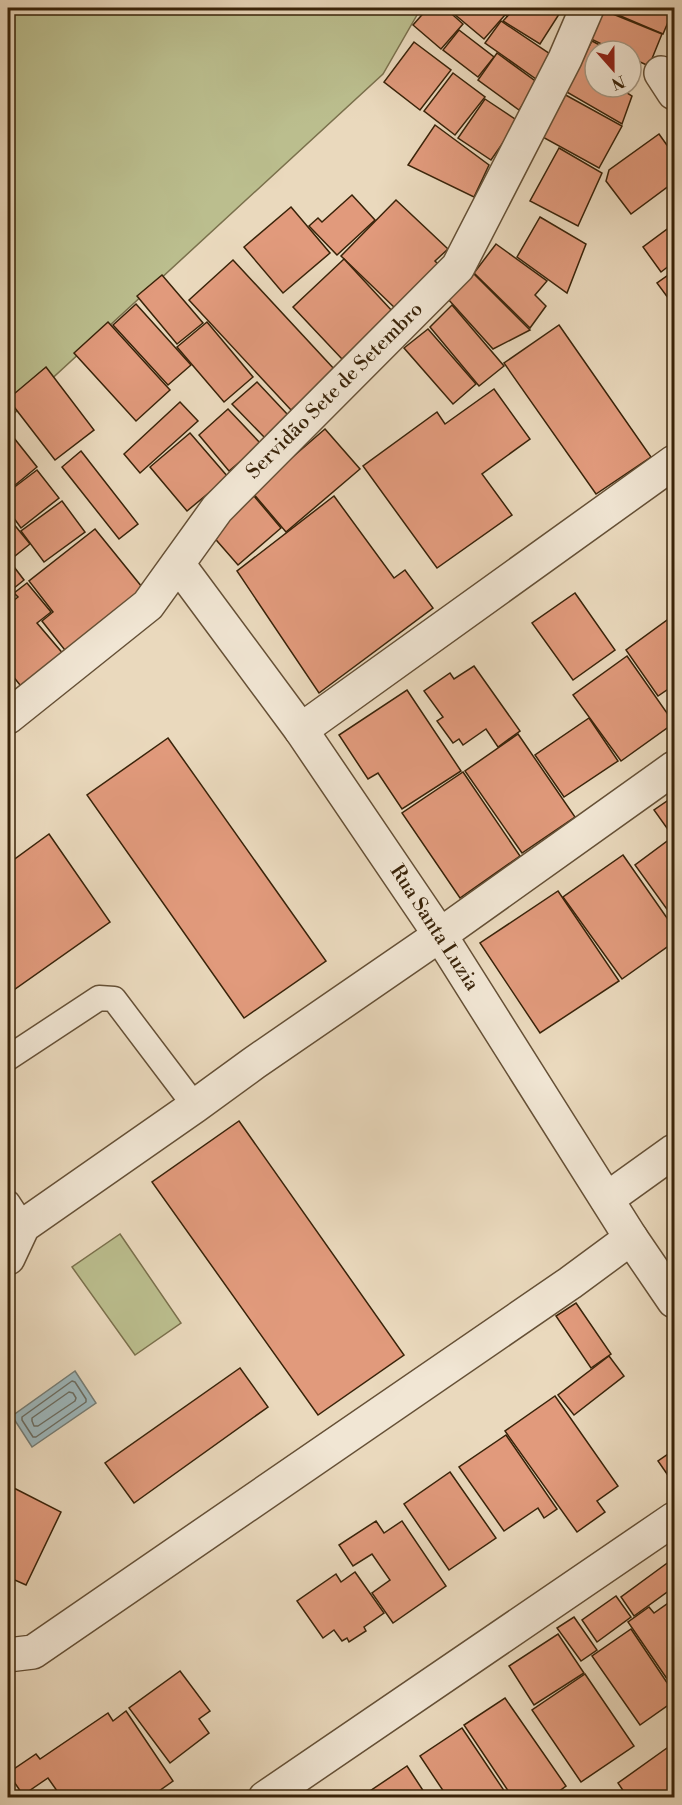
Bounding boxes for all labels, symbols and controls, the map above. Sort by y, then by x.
north arrow [583,39,643,99]
text: N [608,70,628,94]
street label: Servidão Sete de Setembro [241,297,429,485]
street label: Rua Santa Luzia [384,860,485,997]

